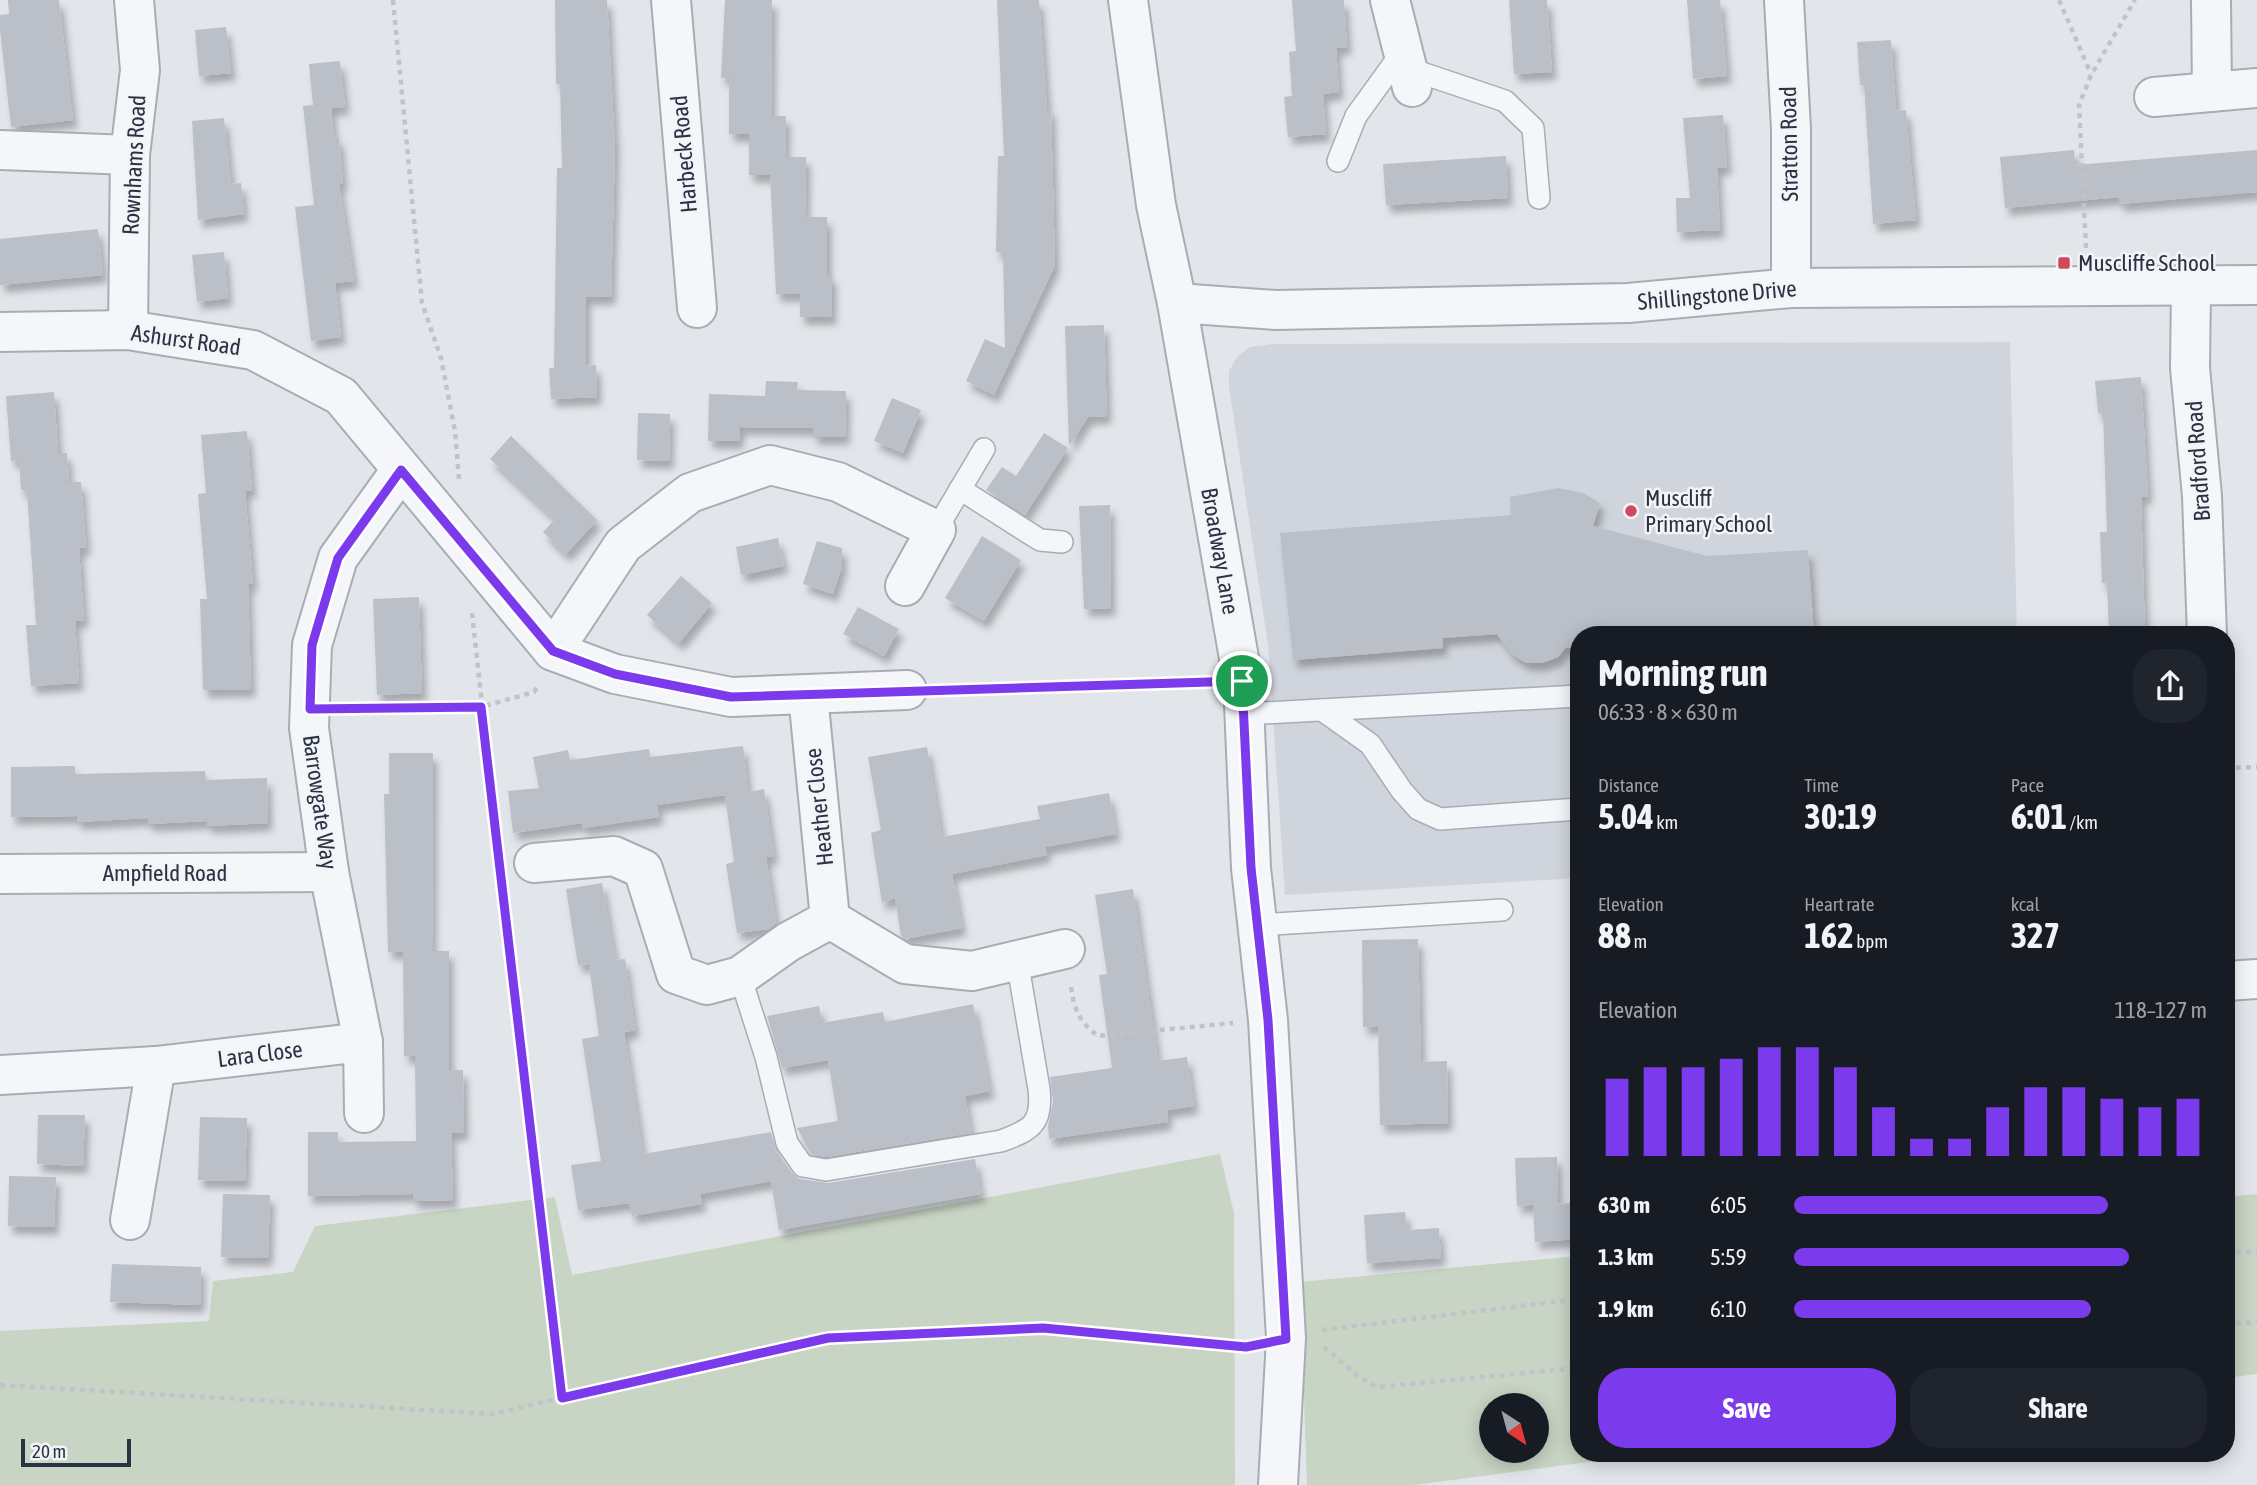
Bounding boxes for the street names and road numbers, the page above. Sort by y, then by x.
street label: Stratton Road [1775,86,1803,202]
street label: Rownhams Road [117,94,151,236]
street label: Harbeck Road [666,94,702,214]
street label: Shillingstone Drive [1636,275,1798,315]
street label: Ashurst Road [130,319,242,361]
street label: Bradford Road [2181,400,2215,522]
street label: Broadway Lane [1196,486,1244,616]
street label: Barrowgate Way [298,733,342,871]
street label: Heather Close [800,747,838,867]
street label: Ampfield Road [103,860,227,886]
street label: Lara Close [216,1036,304,1072]

